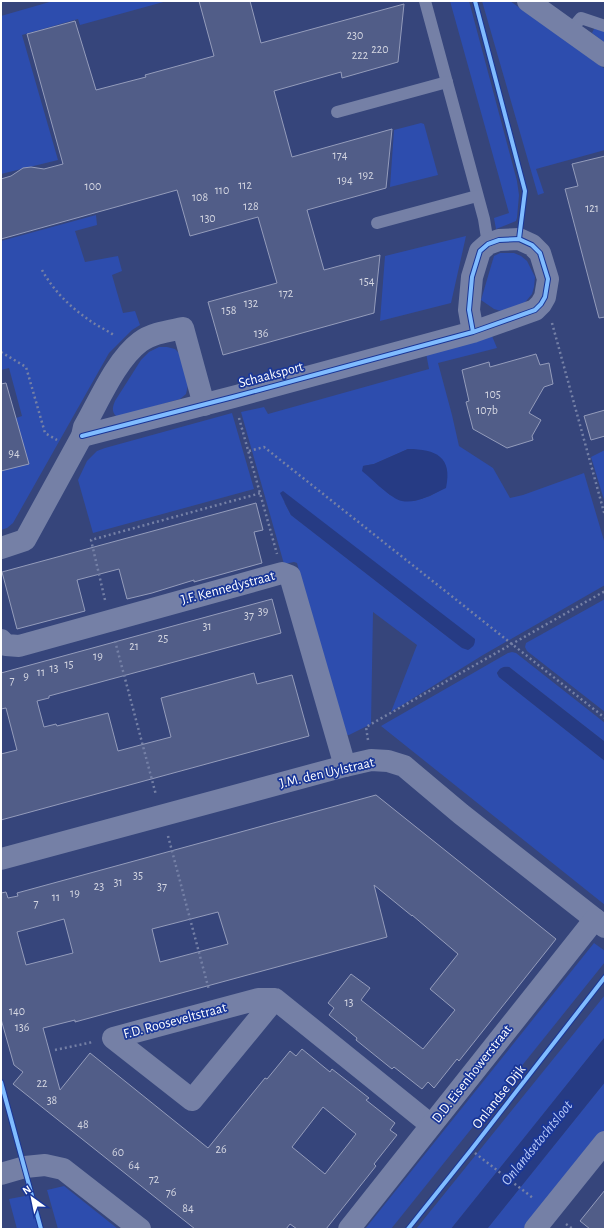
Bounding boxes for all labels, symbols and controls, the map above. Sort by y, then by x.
house number: 230 [347,29,363,41]
house number: 220 [371,43,389,55]
house number: 222 [352,49,369,61]
house number: 174 [333,149,348,161]
house number: 192 [358,169,374,181]
house number: 194 [337,174,353,186]
house number: 112 [238,179,252,191]
house number: 100 [85,180,101,192]
house number: 110 [215,184,229,196]
house number: 108 [192,191,208,203]
house number: 128 [243,200,259,212]
house number: 121 [585,202,599,214]
house number: 130 [200,212,216,224]
house number: 154 [360,275,375,287]
house number: 172 [279,287,294,299]
house number: 132 [244,297,259,309]
house number: 158 [222,304,237,316]
house number: 136 [254,327,269,339]
street label: Schaaksport [237,360,305,390]
house number: 105 [485,388,501,400]
house number: 107b [476,404,498,416]
house number: 94 [8,447,20,459]
street label: J.F. Kennedystraat [180,569,277,607]
house number: 39 [258,605,269,617]
house number: 37 [244,609,254,621]
house number: 31 [202,620,212,632]
house number: 25 [158,632,168,644]
house number: 21 [129,640,139,652]
house number: 19 [93,650,103,662]
house number: 15 [64,658,74,670]
house number: 13 [49,662,59,674]
house number: 11 [37,666,45,678]
house number: 9 [23,670,29,682]
house number: 7 [9,674,15,686]
street label: J.M. den Uylstraat [278,755,376,791]
house number: 35 [133,869,143,881]
house number: 31 [113,876,123,888]
house number: 23 [94,880,104,892]
house number: 37 [157,880,167,892]
house number: 19 [70,887,80,899]
house number: 11 [52,891,60,903]
house number: 7 [33,897,39,909]
house number: 13 [344,996,354,1008]
street label: F.D. Rooseveltstraat [122,1000,229,1041]
house number: 140 [9,1005,25,1017]
house number: 136 [15,1021,30,1033]
street label: D.D. Eisenhowerstraat [429,1022,515,1126]
street label: Onlandse Dijk [470,1062,529,1132]
house number: 22 [37,1077,48,1089]
house number: 38 [47,1094,58,1106]
water label: Onlandsetochtsloot [498,1098,576,1188]
house number: 48 [77,1118,89,1130]
house number: 26 [215,1143,227,1155]
house number: 60 [112,1146,124,1158]
house number: 64 [128,1159,140,1171]
house number: 72 [149,1173,160,1185]
north arrow [12,1178,52,1218]
text: N [21,1183,33,1197]
house number: 76 [166,1186,177,1198]
house number: 84 [182,1202,194,1214]

